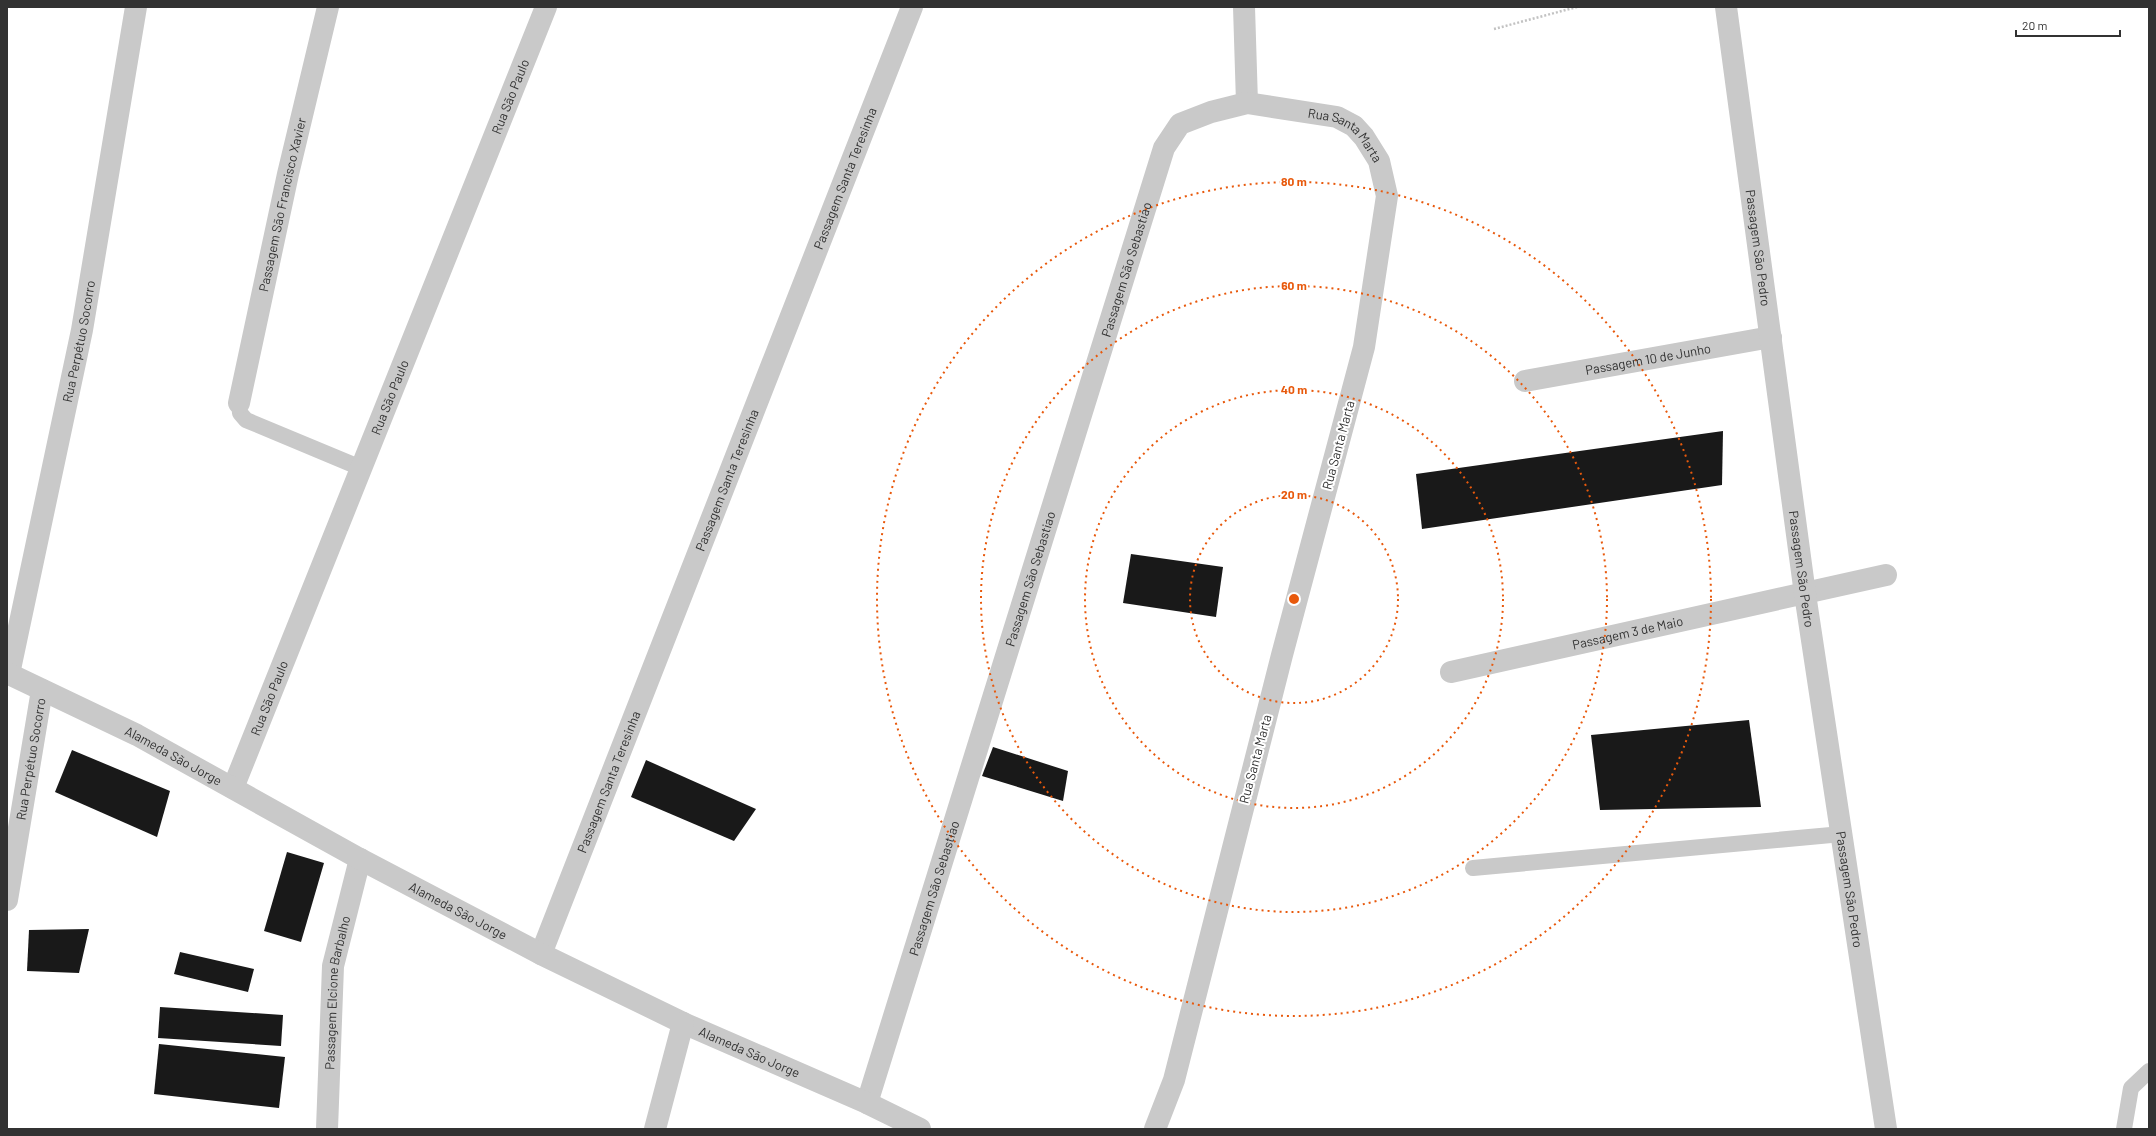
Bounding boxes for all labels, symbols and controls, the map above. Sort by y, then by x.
scale bar [2016,12,2120,38]
text: 20 m [2022,18,2048,32]
street label: Rua São Paulo [488,57,532,136]
street label: Passagem Santa Teresinha [810,105,880,252]
street label: Rua Santa Marta [1307,105,1386,165]
street label: Passagem São Francisco Xavier [255,116,309,293]
text: 80 m [1281,174,1307,188]
street label: Passagem São Pedro [1743,188,1774,307]
street label: Passagem São Sebastiao [1098,200,1155,339]
text: 60 m [1281,278,1307,292]
street label: Rua Perpétuo Socorro [59,279,98,404]
street label: Passagem 10 de Junho [1584,340,1712,378]
street label: Rua São Paulo [367,357,412,437]
text: 40 m [1281,382,1307,396]
street label: Rua Santa Marta [1318,399,1358,491]
street label: Passagem Santa Teresinha [692,407,762,553]
text: 20 m [1281,487,1307,501]
street label: Passagem São Sebastiao [1001,509,1059,648]
street label: Passagem São Pedro [1786,510,1818,628]
centre of rings [1287,592,1301,606]
street label: Passagem 3 de Maio [1571,613,1685,653]
street label: Rua São Paulo [247,658,291,738]
street label: Rua Perpétuo Socorro [12,697,49,821]
street label: Passagem Santa Teresinha [573,709,643,855]
street label: Rua Santa Marta [1235,713,1275,805]
street label: Alameda São Jorge [122,723,225,789]
street label: Passagem São Sebastiao [905,819,962,958]
street label: Passagem São Pedro [1833,830,1866,949]
street label: Alameda São Jorge [406,878,510,943]
street label: Passagem Elcione Barbalho [321,914,353,1070]
street label: Alameda São Jorge [697,1023,802,1081]

